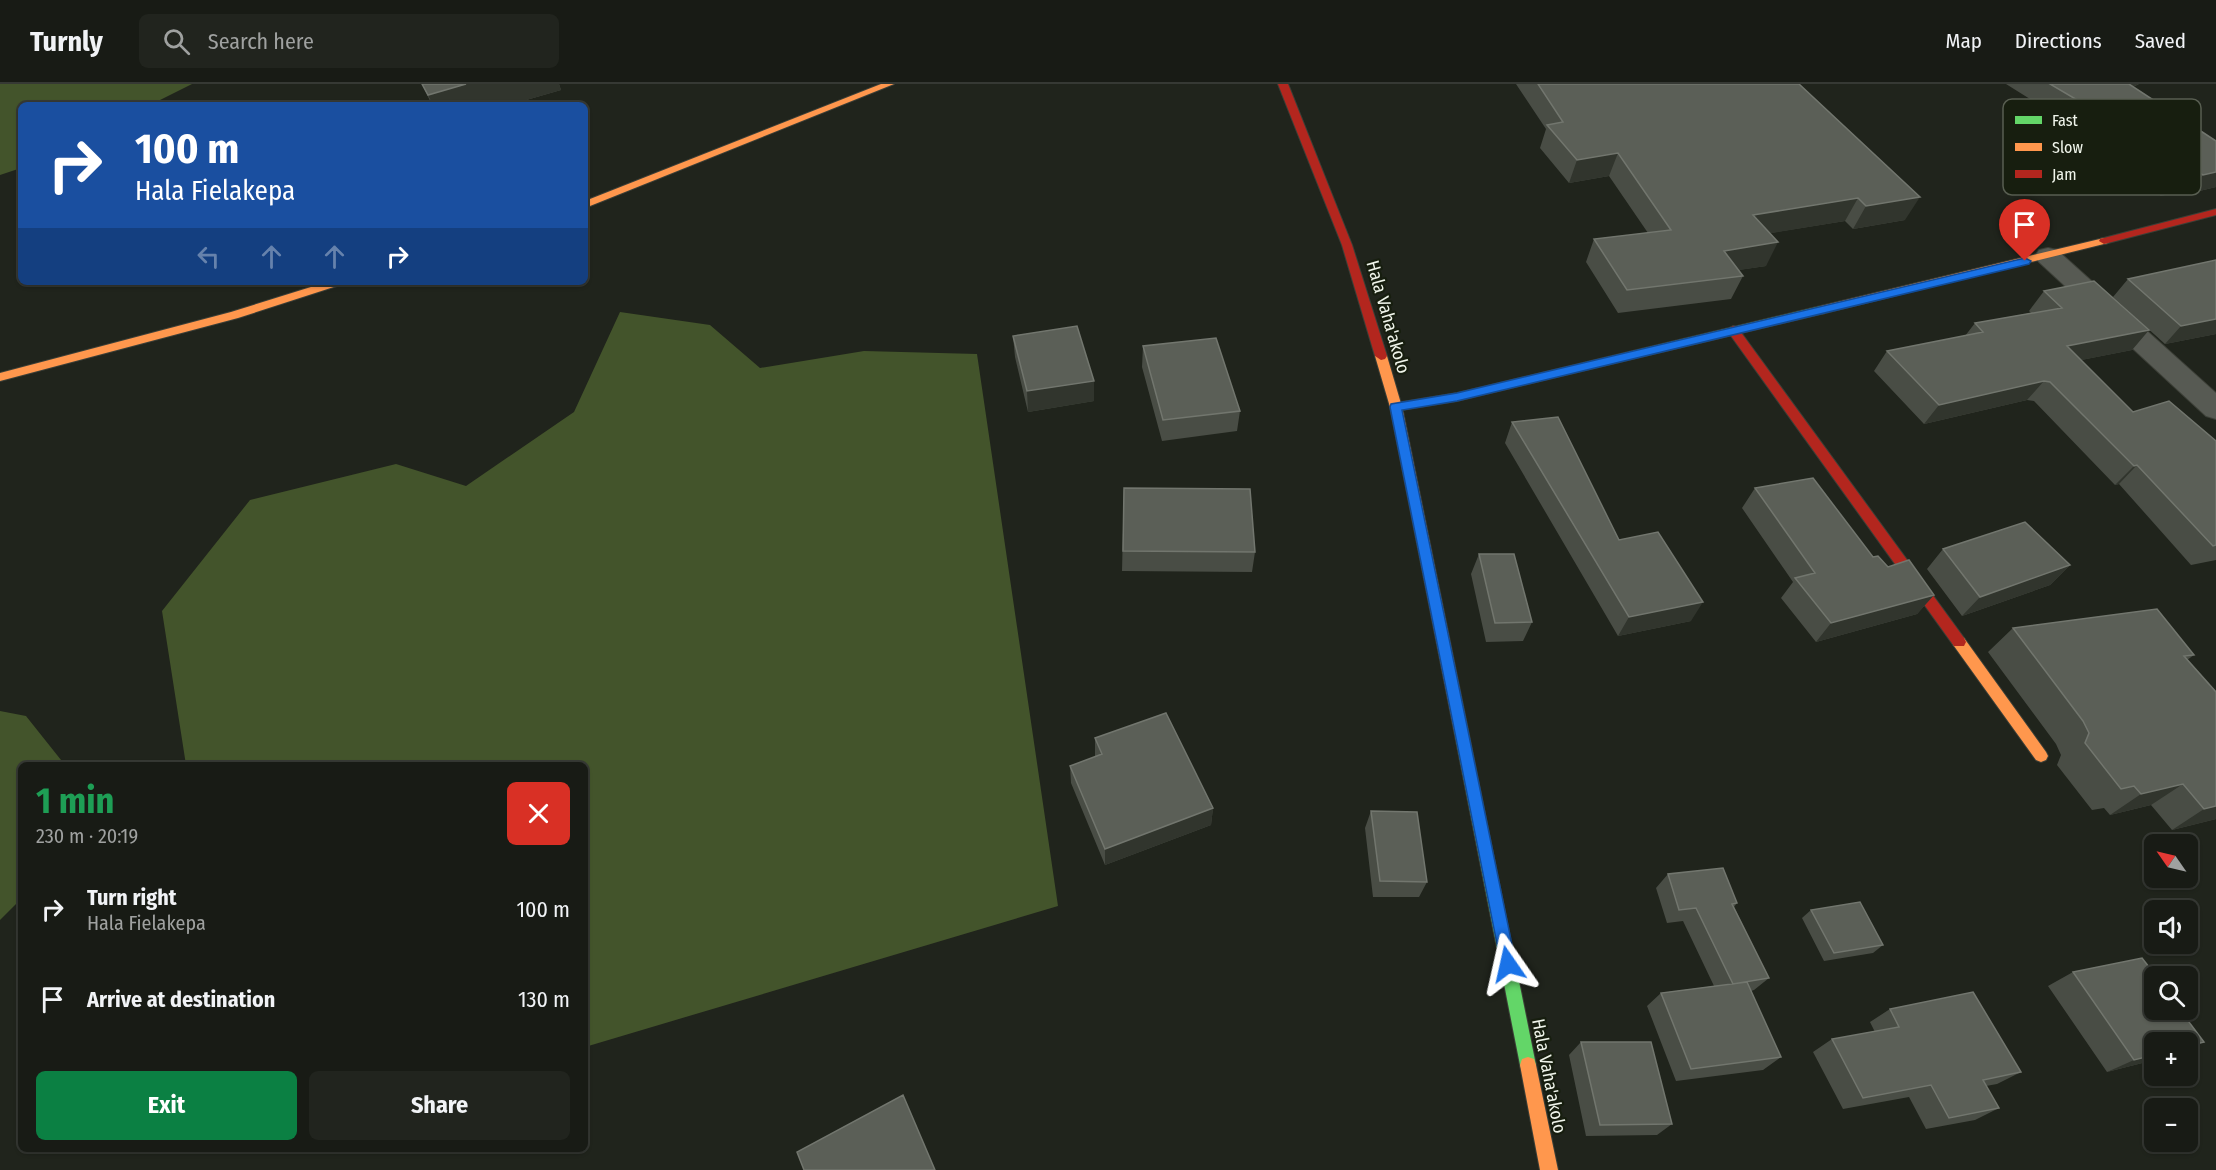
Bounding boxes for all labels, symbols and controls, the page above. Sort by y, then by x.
search box [139,14,559,68]
text: Turnly [30,25,103,58]
icon: search [160,25,193,58]
text: Search here [208,28,314,55]
text: Map [1945,28,1982,54]
text: Directions [2015,28,2102,54]
text: Saved [2135,28,2186,54]
legend [2003,99,2201,195]
text: Fast [2052,111,2079,130]
text: 100 m [135,124,239,174]
icon: right [36,126,114,204]
text: Slow [2052,138,2083,157]
text: Jam [2052,165,2077,184]
text: Hala Fielakepa [135,175,295,207]
pin [1999,199,2050,261]
icon: arrive [2008,208,2041,241]
icon: left [192,240,225,273]
icon: ahead [255,240,288,273]
icon: ahead [318,240,351,273]
icon: right [381,240,414,273]
street label: Hala Vaha'akolo [1361,258,1415,376]
text: 1 min [36,779,114,823]
button: close [507,782,570,845]
text: 230 m · 20:19 [36,824,138,848]
north arrow [2144,834,2198,888]
map controls [2144,834,2198,1152]
text: Turn right [87,884,176,911]
icon: right [36,893,69,926]
text: 100 m [516,896,570,923]
button: sound [2144,900,2198,954]
text: Hala Fielakepa [87,911,206,935]
position arrow [1476,932,1540,996]
button: search [2144,966,2198,1020]
icon: arrive [36,983,69,1016]
text: Arrive at destination [87,986,275,1013]
text: 130 m [518,986,570,1013]
street label: Hala Vaha'akolo [1527,1017,1571,1135]
button: + [2144,1032,2198,1086]
button: Exit [36,1071,297,1140]
button: Share [309,1071,570,1140]
button: − [2144,1098,2198,1152]

